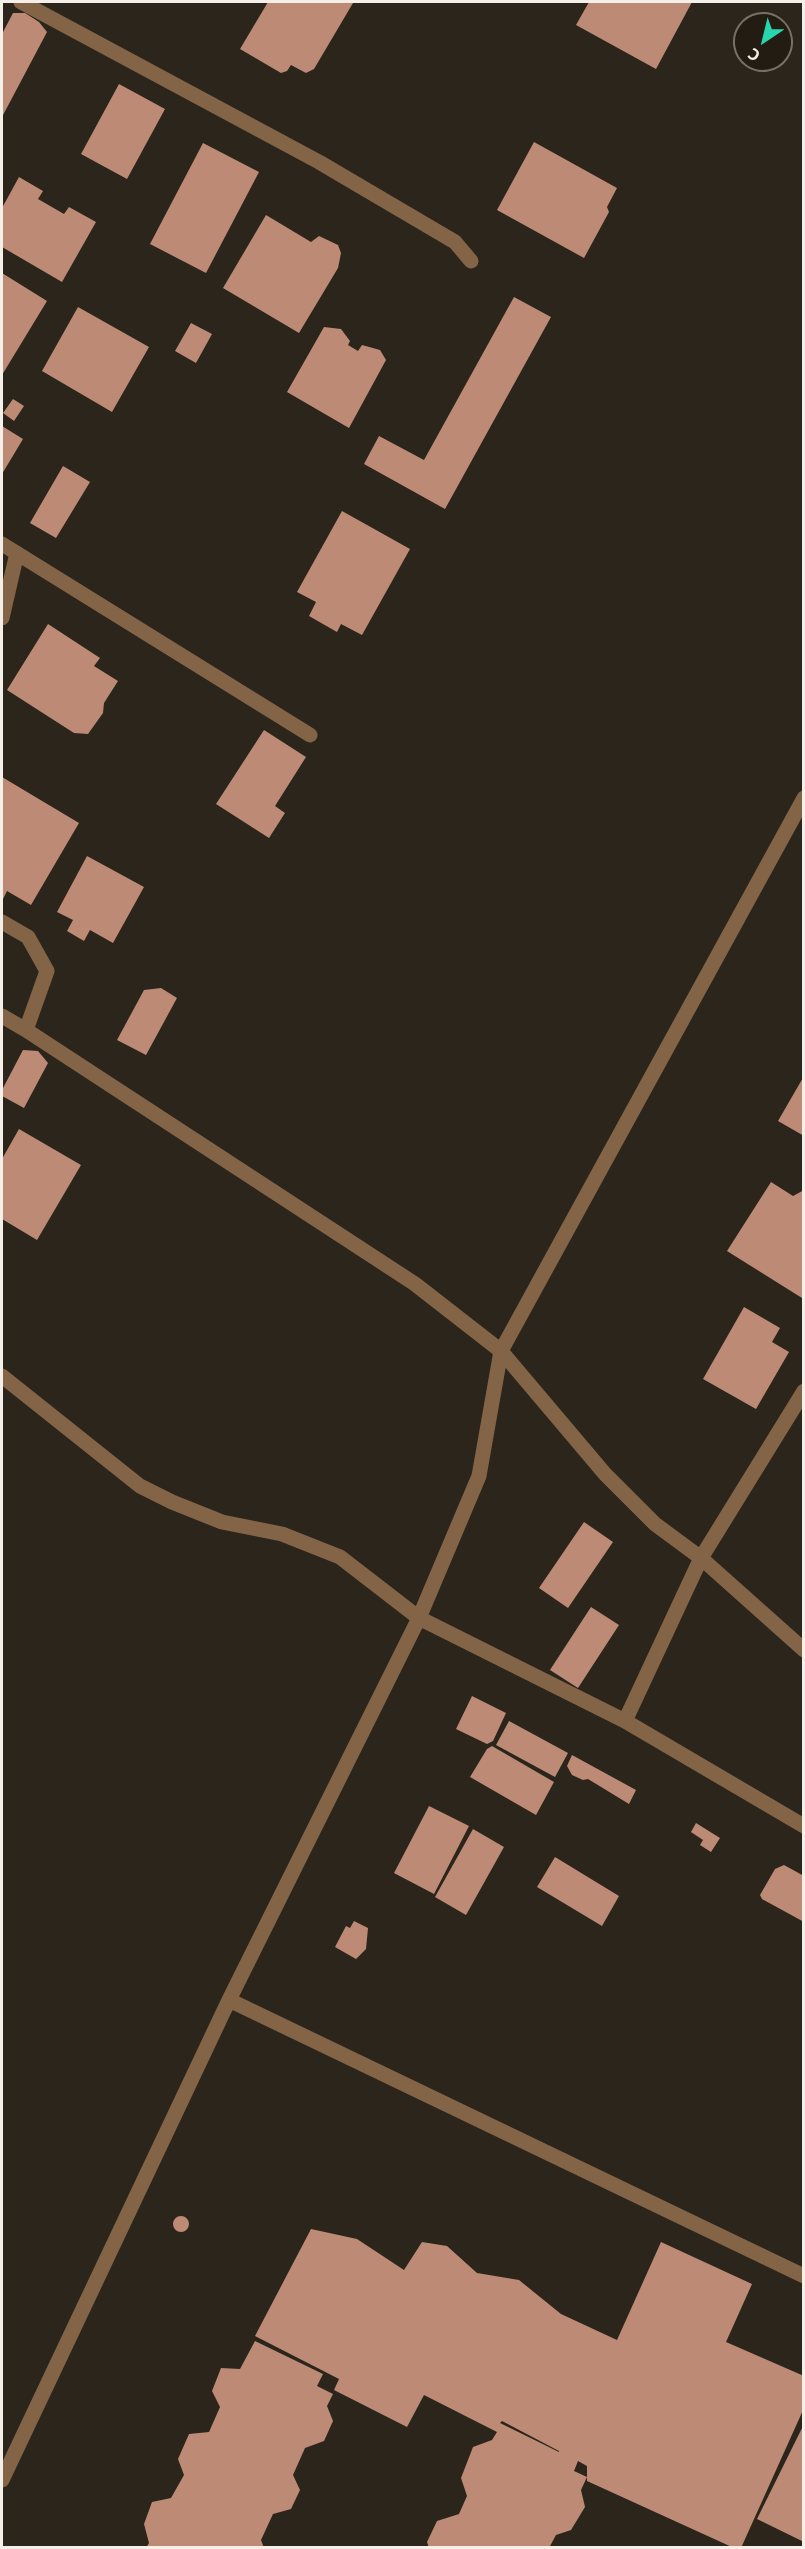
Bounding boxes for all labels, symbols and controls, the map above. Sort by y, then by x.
north arrow [733,12,793,72]
text: С [743,43,764,67]

